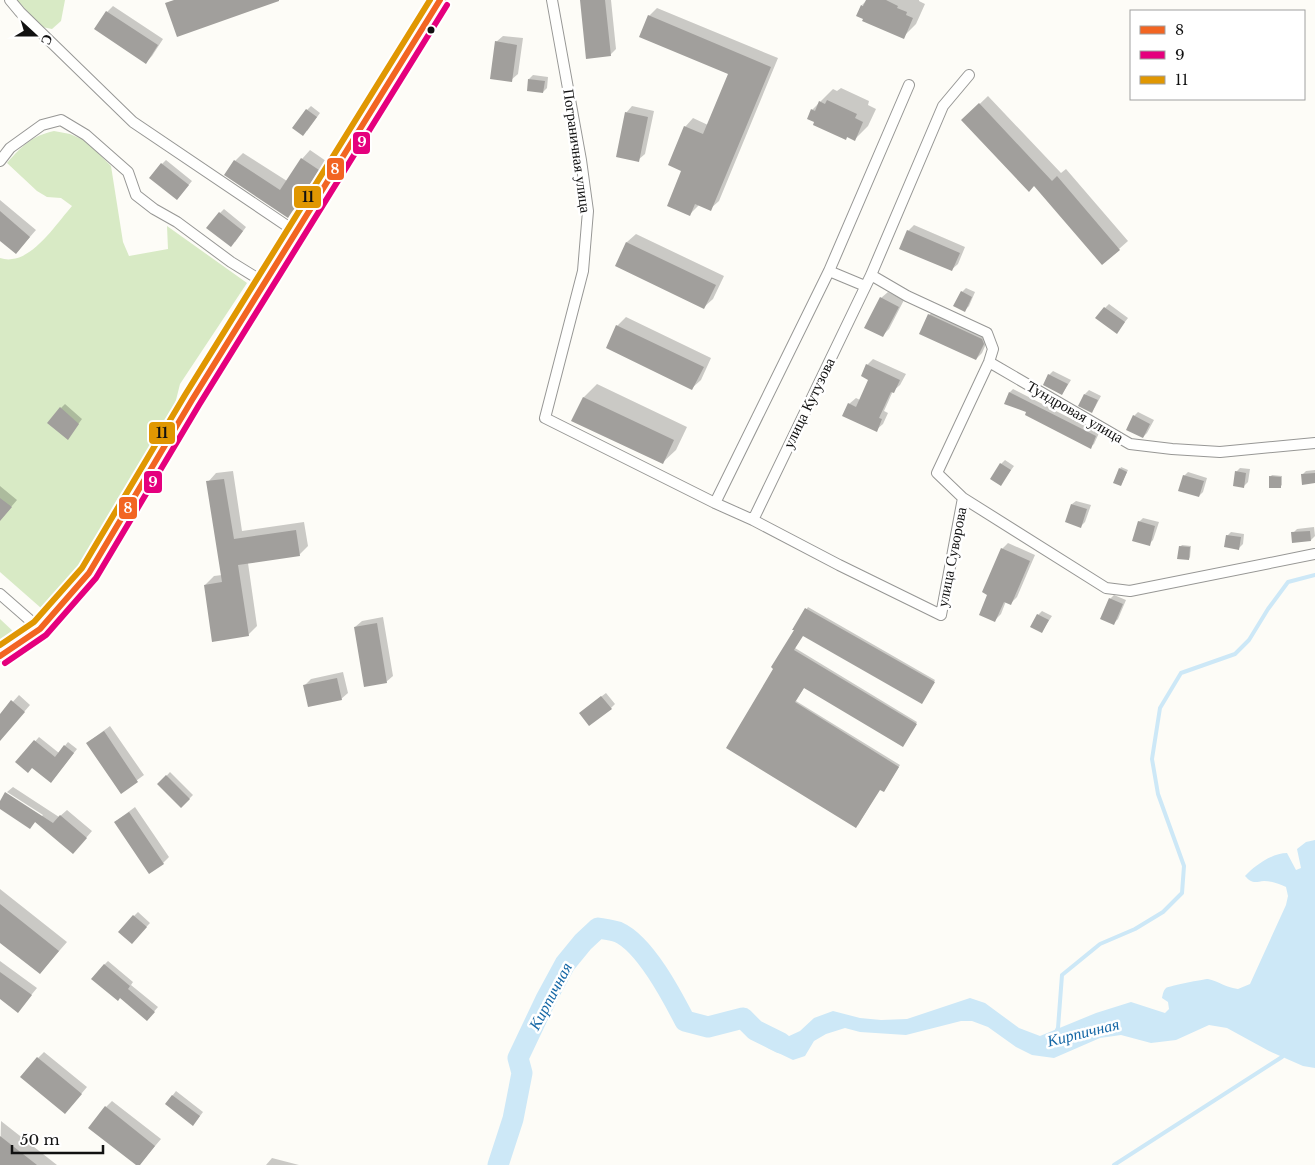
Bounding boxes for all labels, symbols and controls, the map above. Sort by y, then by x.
north arrow [10,10,60,60]
legend [1130,10,1305,100]
text: 8 [1175,20,1184,39]
unlabelled marker [426,25,436,35]
text: С [37,32,57,48]
text: 9 [1175,45,1185,64]
text: 11 [1175,70,1188,89]
street label: Пограничная улица [559,88,596,215]
line badge: 9 [352,131,371,155]
text: 9 [357,133,367,151]
line badge: 8 [326,157,345,181]
text: 8 [331,160,340,178]
line badge: 11 [293,185,322,209]
text: 11 [302,188,314,206]
street label: улица Кутузова [778,354,839,451]
street label: Тундровая улица [1024,376,1127,447]
line badge: 11 [148,421,176,445]
text: 11 [156,424,168,442]
line badge: 9 [143,470,163,494]
text: 9 [148,473,158,491]
line badge: 8 [118,496,138,520]
text: 8 [124,499,133,517]
street label: улица Суворова [933,505,971,609]
water label: Кирпичная [523,959,576,1034]
water label: Кирпичная [1044,1013,1121,1051]
scale bar [12,1122,104,1154]
text: 50 m [20,1130,60,1149]

